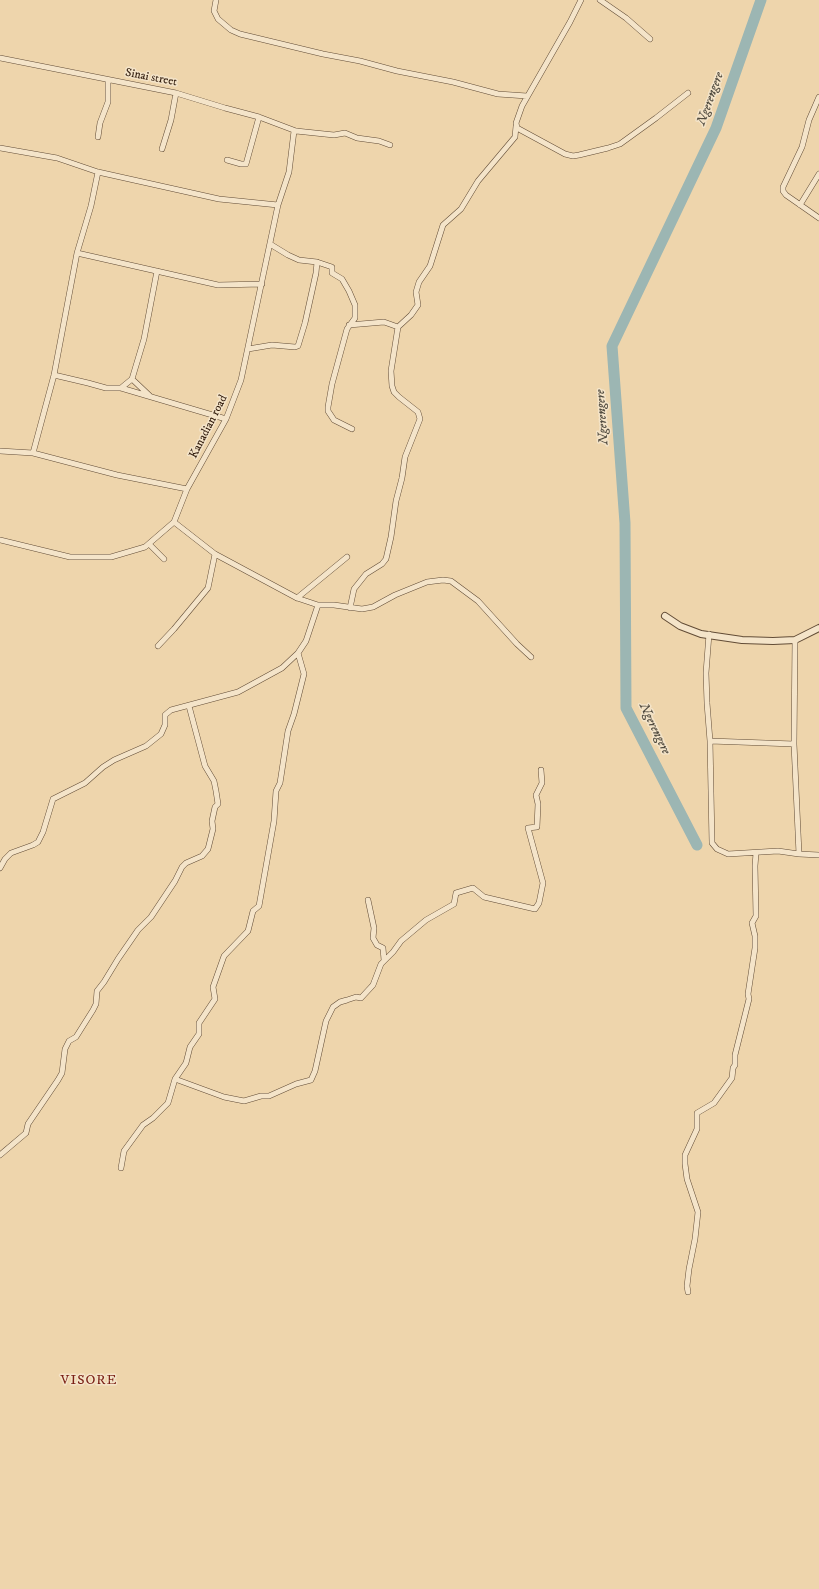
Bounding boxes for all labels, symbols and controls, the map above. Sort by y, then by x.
street label: Sinai street [124,66,178,90]
water label: Ngerengere [694,70,728,128]
water label: Ngerengere [593,389,613,445]
street label: Kanadian road [187,393,231,461]
water label: Ngerengere [635,701,673,757]
district label: VISORE [61,1373,117,1389]

